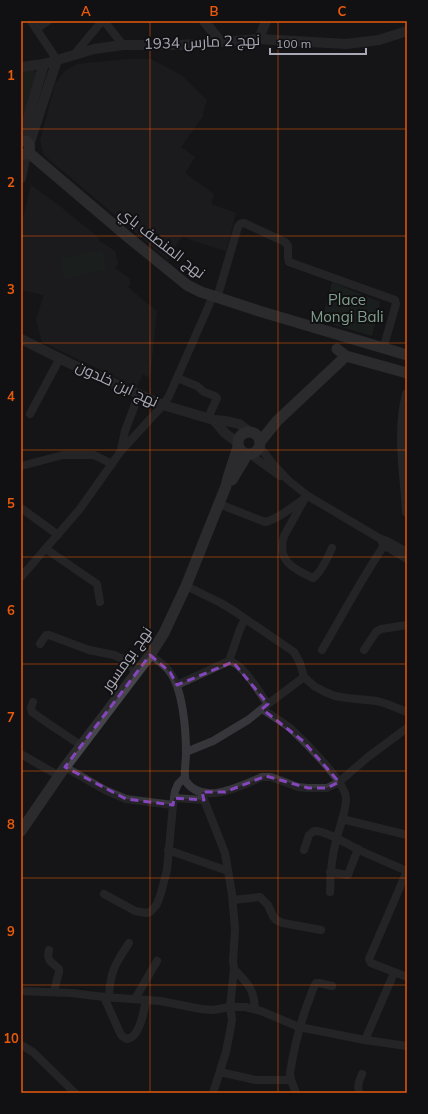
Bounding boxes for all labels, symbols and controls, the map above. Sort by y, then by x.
text: A [81,3,91,19]
text: B [210,3,219,19]
text: C [338,3,347,19]
street label: نهج 2 مارس 1934 [144,30,260,55]
scale bar [270,30,366,56]
text: 100 m [276,36,311,51]
text: 1 [7,67,15,83]
text: 2 [7,174,15,190]
street label: نهج المنصف باي [114,203,209,285]
text: 3 [7,281,15,297]
park label: Place Mongi Bali [310,290,384,326]
street label: نهج ابن خلدون [72,356,161,413]
text: 4 [7,388,15,404]
text: 5 [7,495,15,511]
text: 6 [7,602,15,618]
street label: نهج بومسور [97,623,158,697]
text: 7 [7,709,15,725]
text: 8 [7,816,15,832]
text: 9 [7,923,15,939]
text: 10 [3,1030,19,1046]

